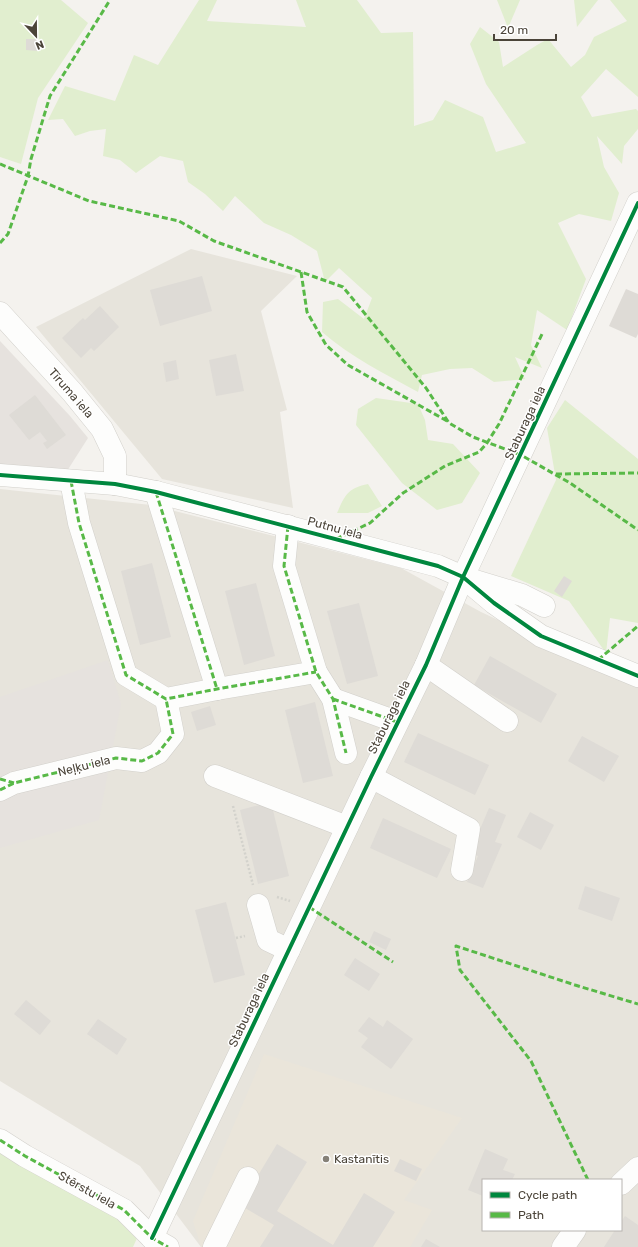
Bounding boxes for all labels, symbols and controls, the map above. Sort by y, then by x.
north arrow [16,16,56,56]
scale bar [494,16,556,42]
text: 20 m [500,23,528,37]
text: N [33,37,46,52]
street label: Tīruma iela [46,365,96,421]
street label: Staburaga iela [502,384,548,462]
street label: Putnu iela [306,514,364,542]
street label: Staburaga iela [365,678,413,756]
street label: Neļķu iela [56,753,112,779]
street label: Staburaga iela [226,971,272,1049]
place label: Kastanītis [334,1152,389,1166]
marker: Kastanītis [321,1154,331,1164]
street label: Stērstu iela [56,1168,118,1212]
legend [482,1179,622,1231]
text: Cycle path [518,1188,577,1202]
text: Path [518,1208,544,1222]

